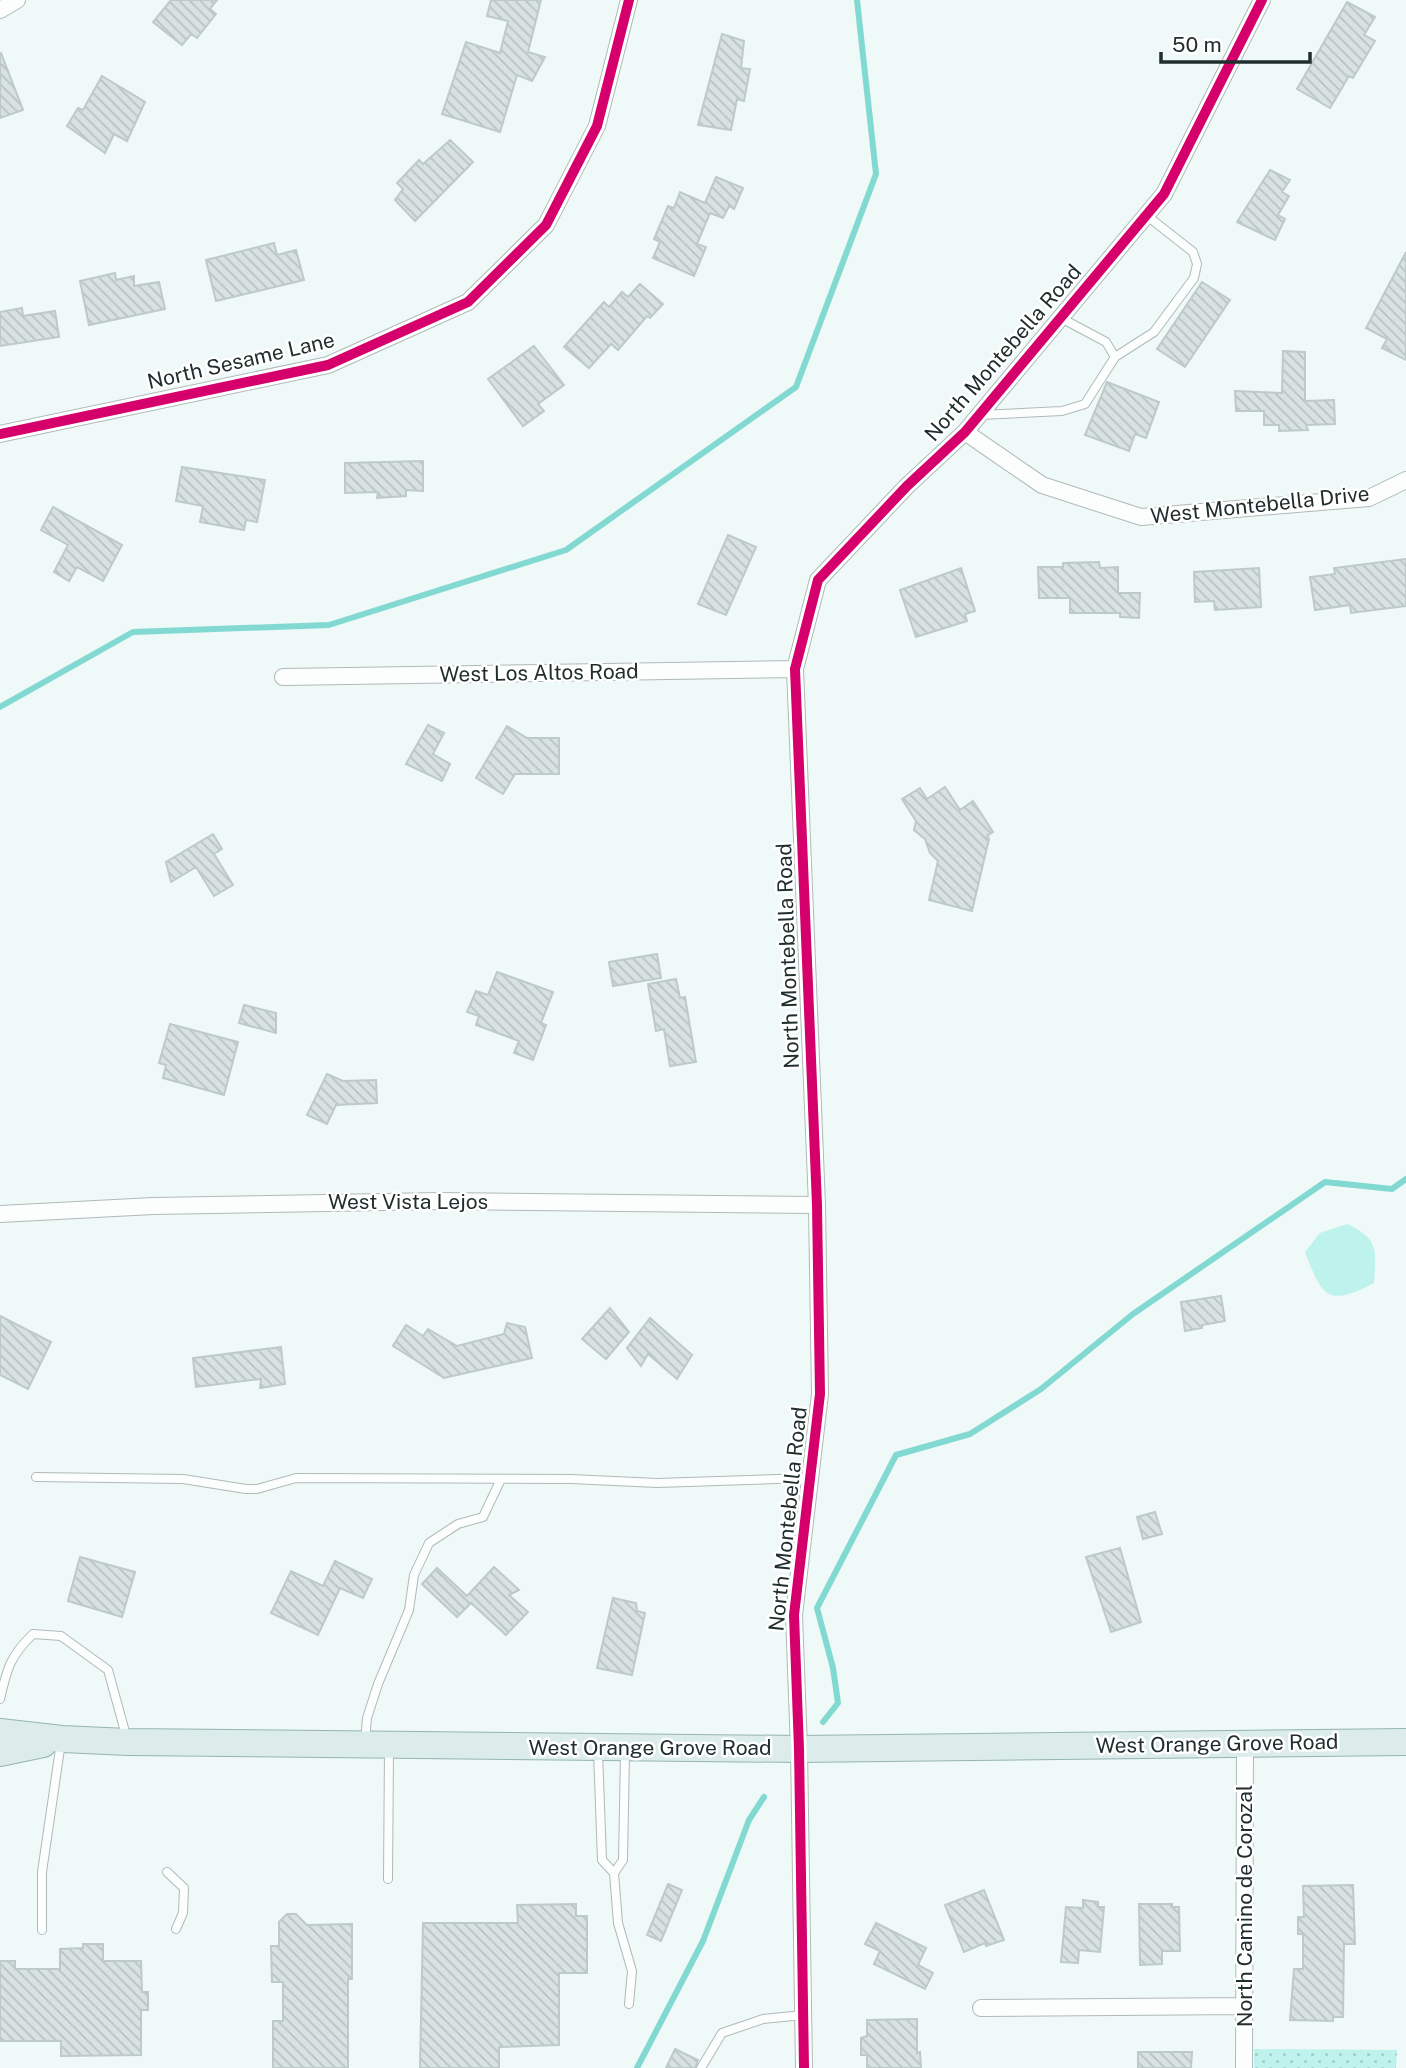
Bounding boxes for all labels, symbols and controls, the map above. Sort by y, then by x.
scale bar [1161,21,1310,65]
text: 50 m [1172,32,1222,57]
street label: North Montebella Road [919,259,1086,446]
street label: North Sesame Lane [145,327,337,394]
street label: West Montebella Drive [1149,481,1371,528]
street label: West Los Altos Road [439,658,639,687]
street label: North Montebella Road [771,843,804,1069]
street label: West Vista Lejos [328,1189,488,1214]
street label: North Montebella Road [763,1405,812,1633]
street label: West Orange Grove Road [1095,1729,1339,1758]
street label: West Orange Grove Road [528,1735,772,1760]
street label: North Camino de Corozal [1232,1785,1257,2027]

